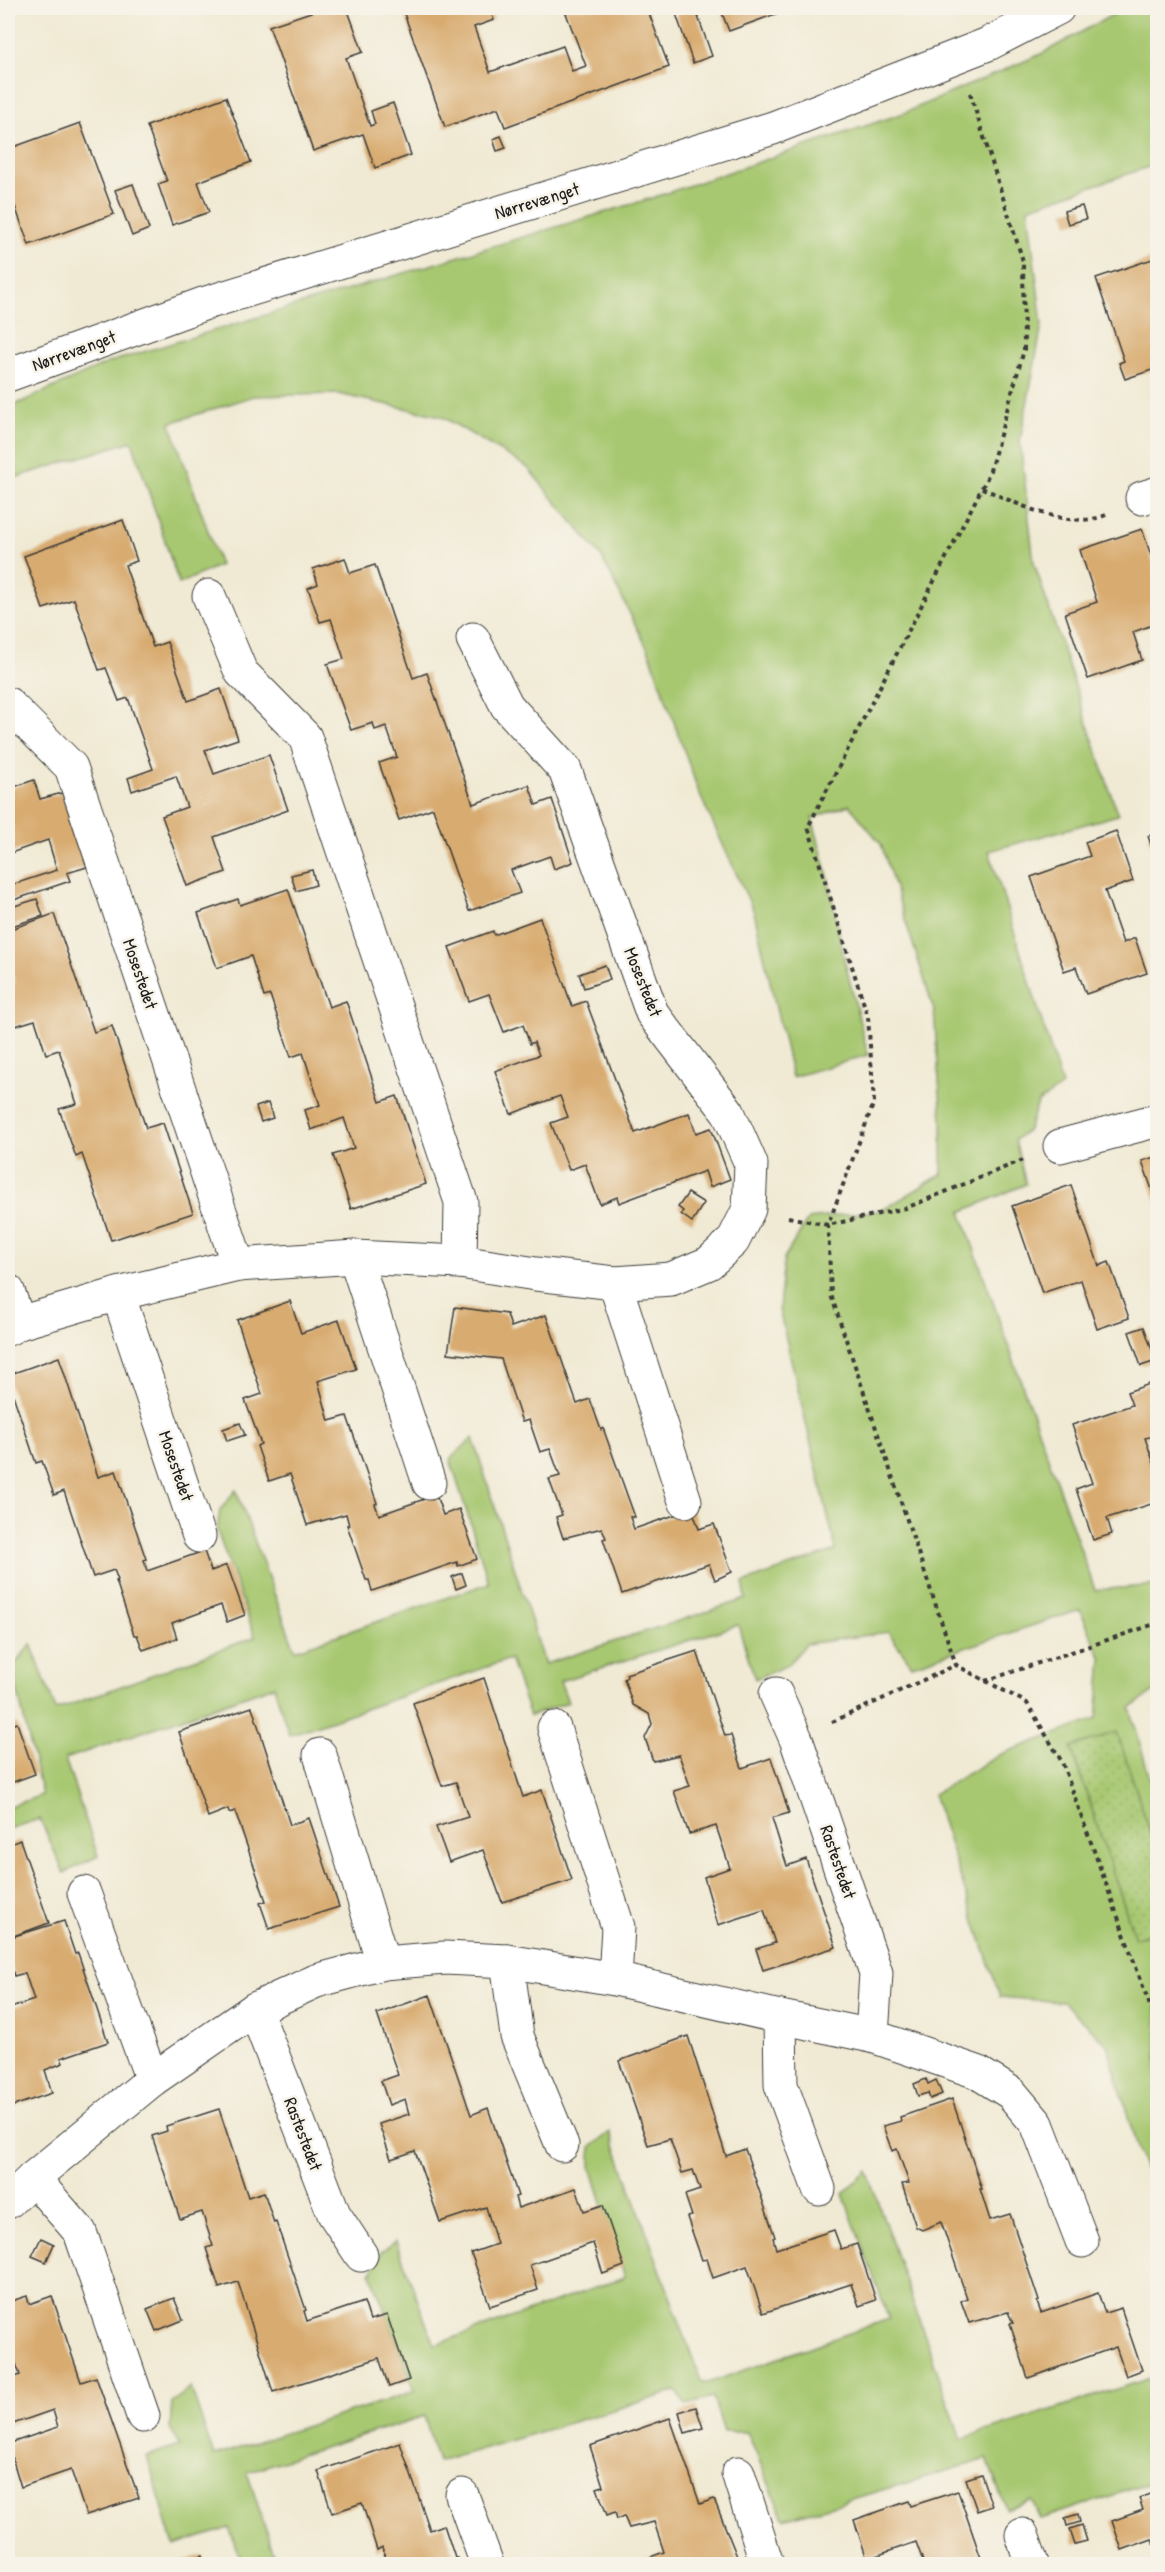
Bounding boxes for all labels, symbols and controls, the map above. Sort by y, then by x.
street label: Nørrevænget [492,176,583,225]
street label: Nørrevænget [29,324,120,377]
street label: Mosestedet [117,935,164,1013]
street label: Mosestedet [618,943,669,1021]
street label: Mosestedet [153,1427,200,1505]
street label: Rastestedet [814,1822,863,1903]
street label: Rastestedet [278,2094,329,2175]

